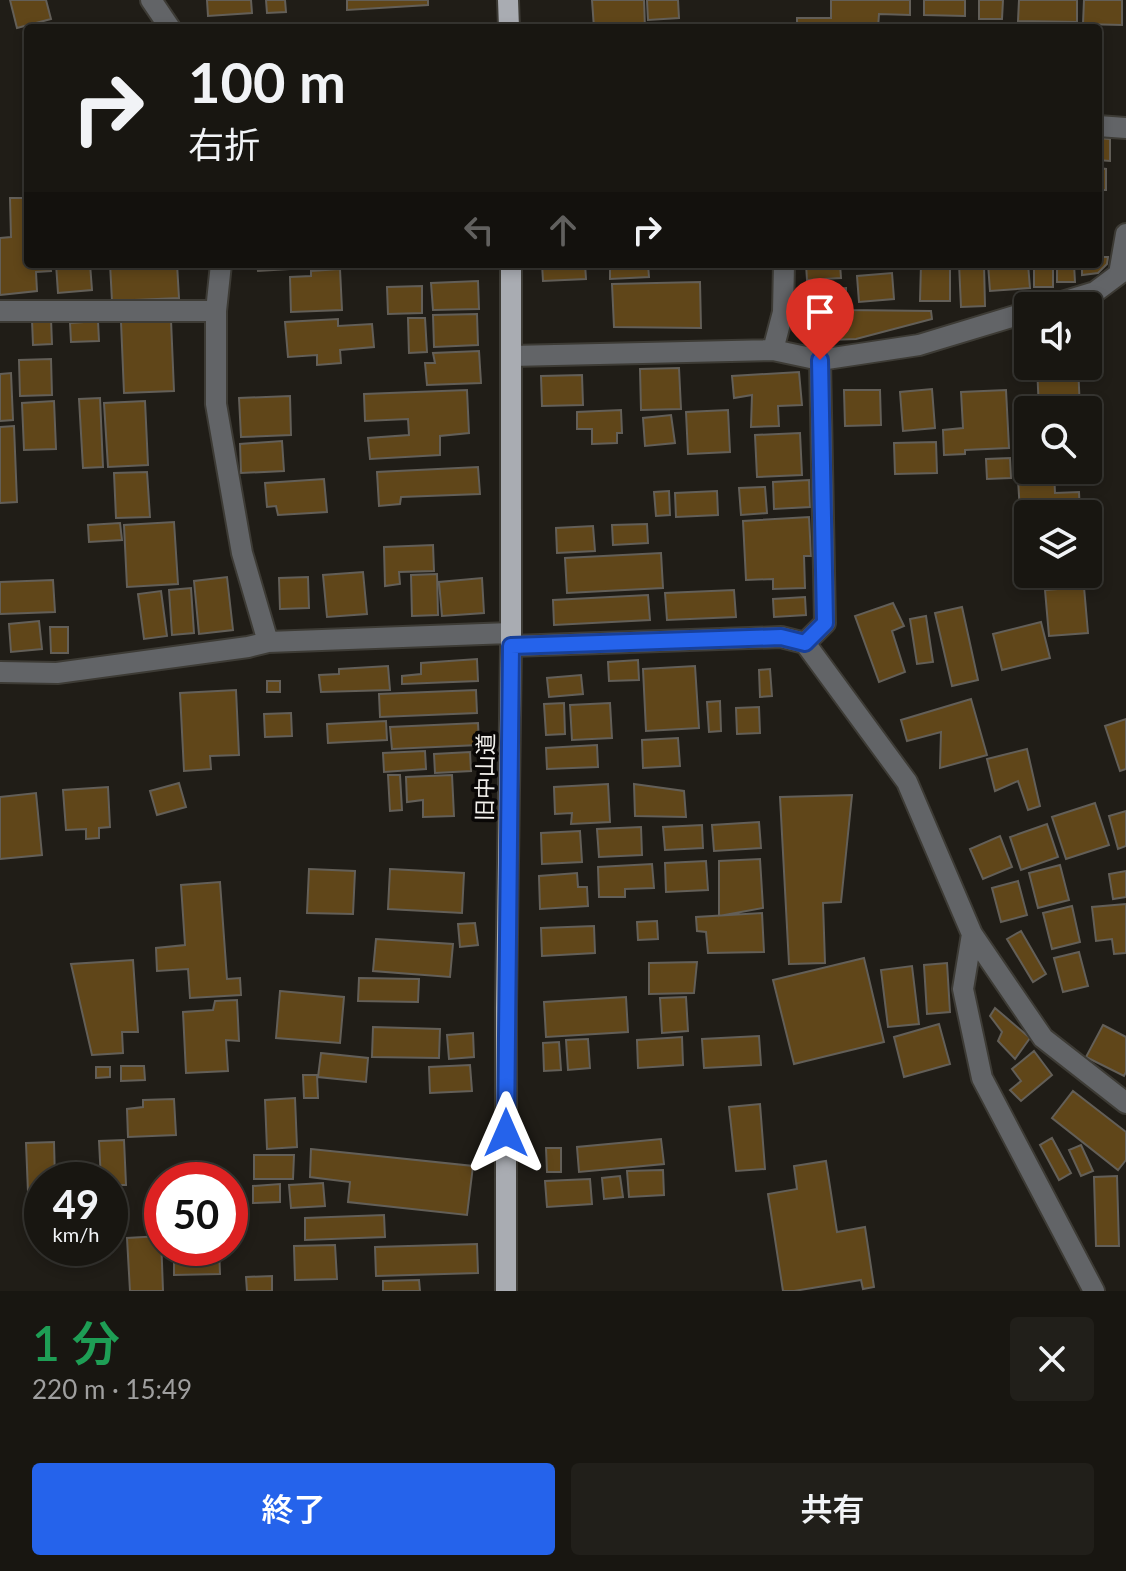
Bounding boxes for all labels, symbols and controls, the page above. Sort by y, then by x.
text: 100 m [188,48,346,115]
icon: right [56,56,160,160]
text: 右折 [188,122,260,166]
icon: left [457,208,501,252]
icon: ahead [541,208,585,252]
icon: right [625,208,669,252]
pin [786,278,854,360]
icon: arrive [798,290,842,334]
map controls [1014,292,1102,588]
button: sound [1014,292,1102,380]
button: search [1014,396,1102,484]
button: layers [1014,500,1102,588]
street label: 旧中山道 [470,733,499,821]
position arrow [464,1091,548,1175]
speed limit sign: 50 [144,1162,248,1266]
text: 49 [53,1180,99,1228]
text: km/h [53,1222,99,1246]
text: 1 分 [32,1314,120,1371]
button: close [1010,1317,1094,1401]
text: 220 m · 15:49 [32,1373,192,1405]
button: 終了 [32,1463,555,1555]
button: 共有 [571,1463,1094,1555]

